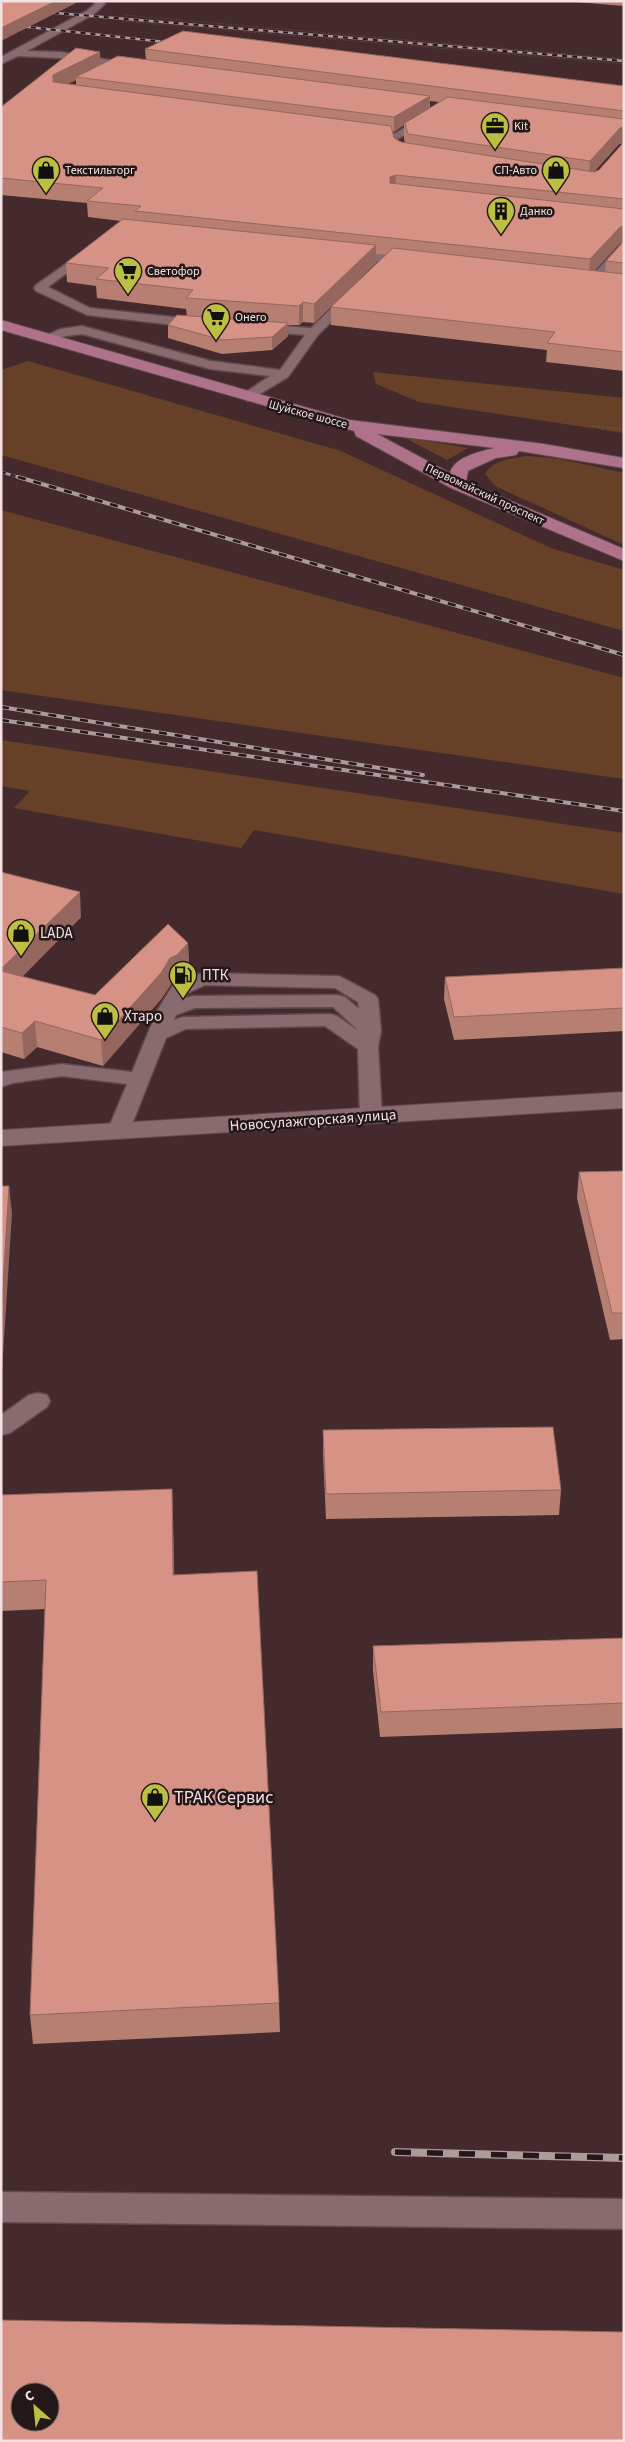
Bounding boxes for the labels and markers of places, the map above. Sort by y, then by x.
office icon: Kit [480,111,510,150]
place label: Kit [514,118,528,135]
shop icon: Текстильторг [31,155,61,194]
shop icon: СП-Авто [541,155,571,194]
place label: Текстильторг [65,162,135,179]
place label: СП-Авто [494,162,537,179]
building icon: Данко [486,196,516,235]
place label: Данко [520,203,553,220]
supermarket icon: Светофор [113,256,143,295]
place label: Светофор [147,263,200,280]
supermarket icon: Онего [201,302,231,341]
place label: Онего [235,309,267,326]
shop icon: LADA [6,918,36,957]
place label: LADA [40,923,74,944]
fuel station icon: ПТК [168,960,198,999]
place label: ПТК [202,965,229,986]
shop icon: Хтаро [90,1001,120,1040]
place label: Хтаро [124,1006,162,1027]
shop icon: ТРАК Сервис [140,1782,170,1821]
place label: ТРАК Сервис [174,1785,273,1810]

